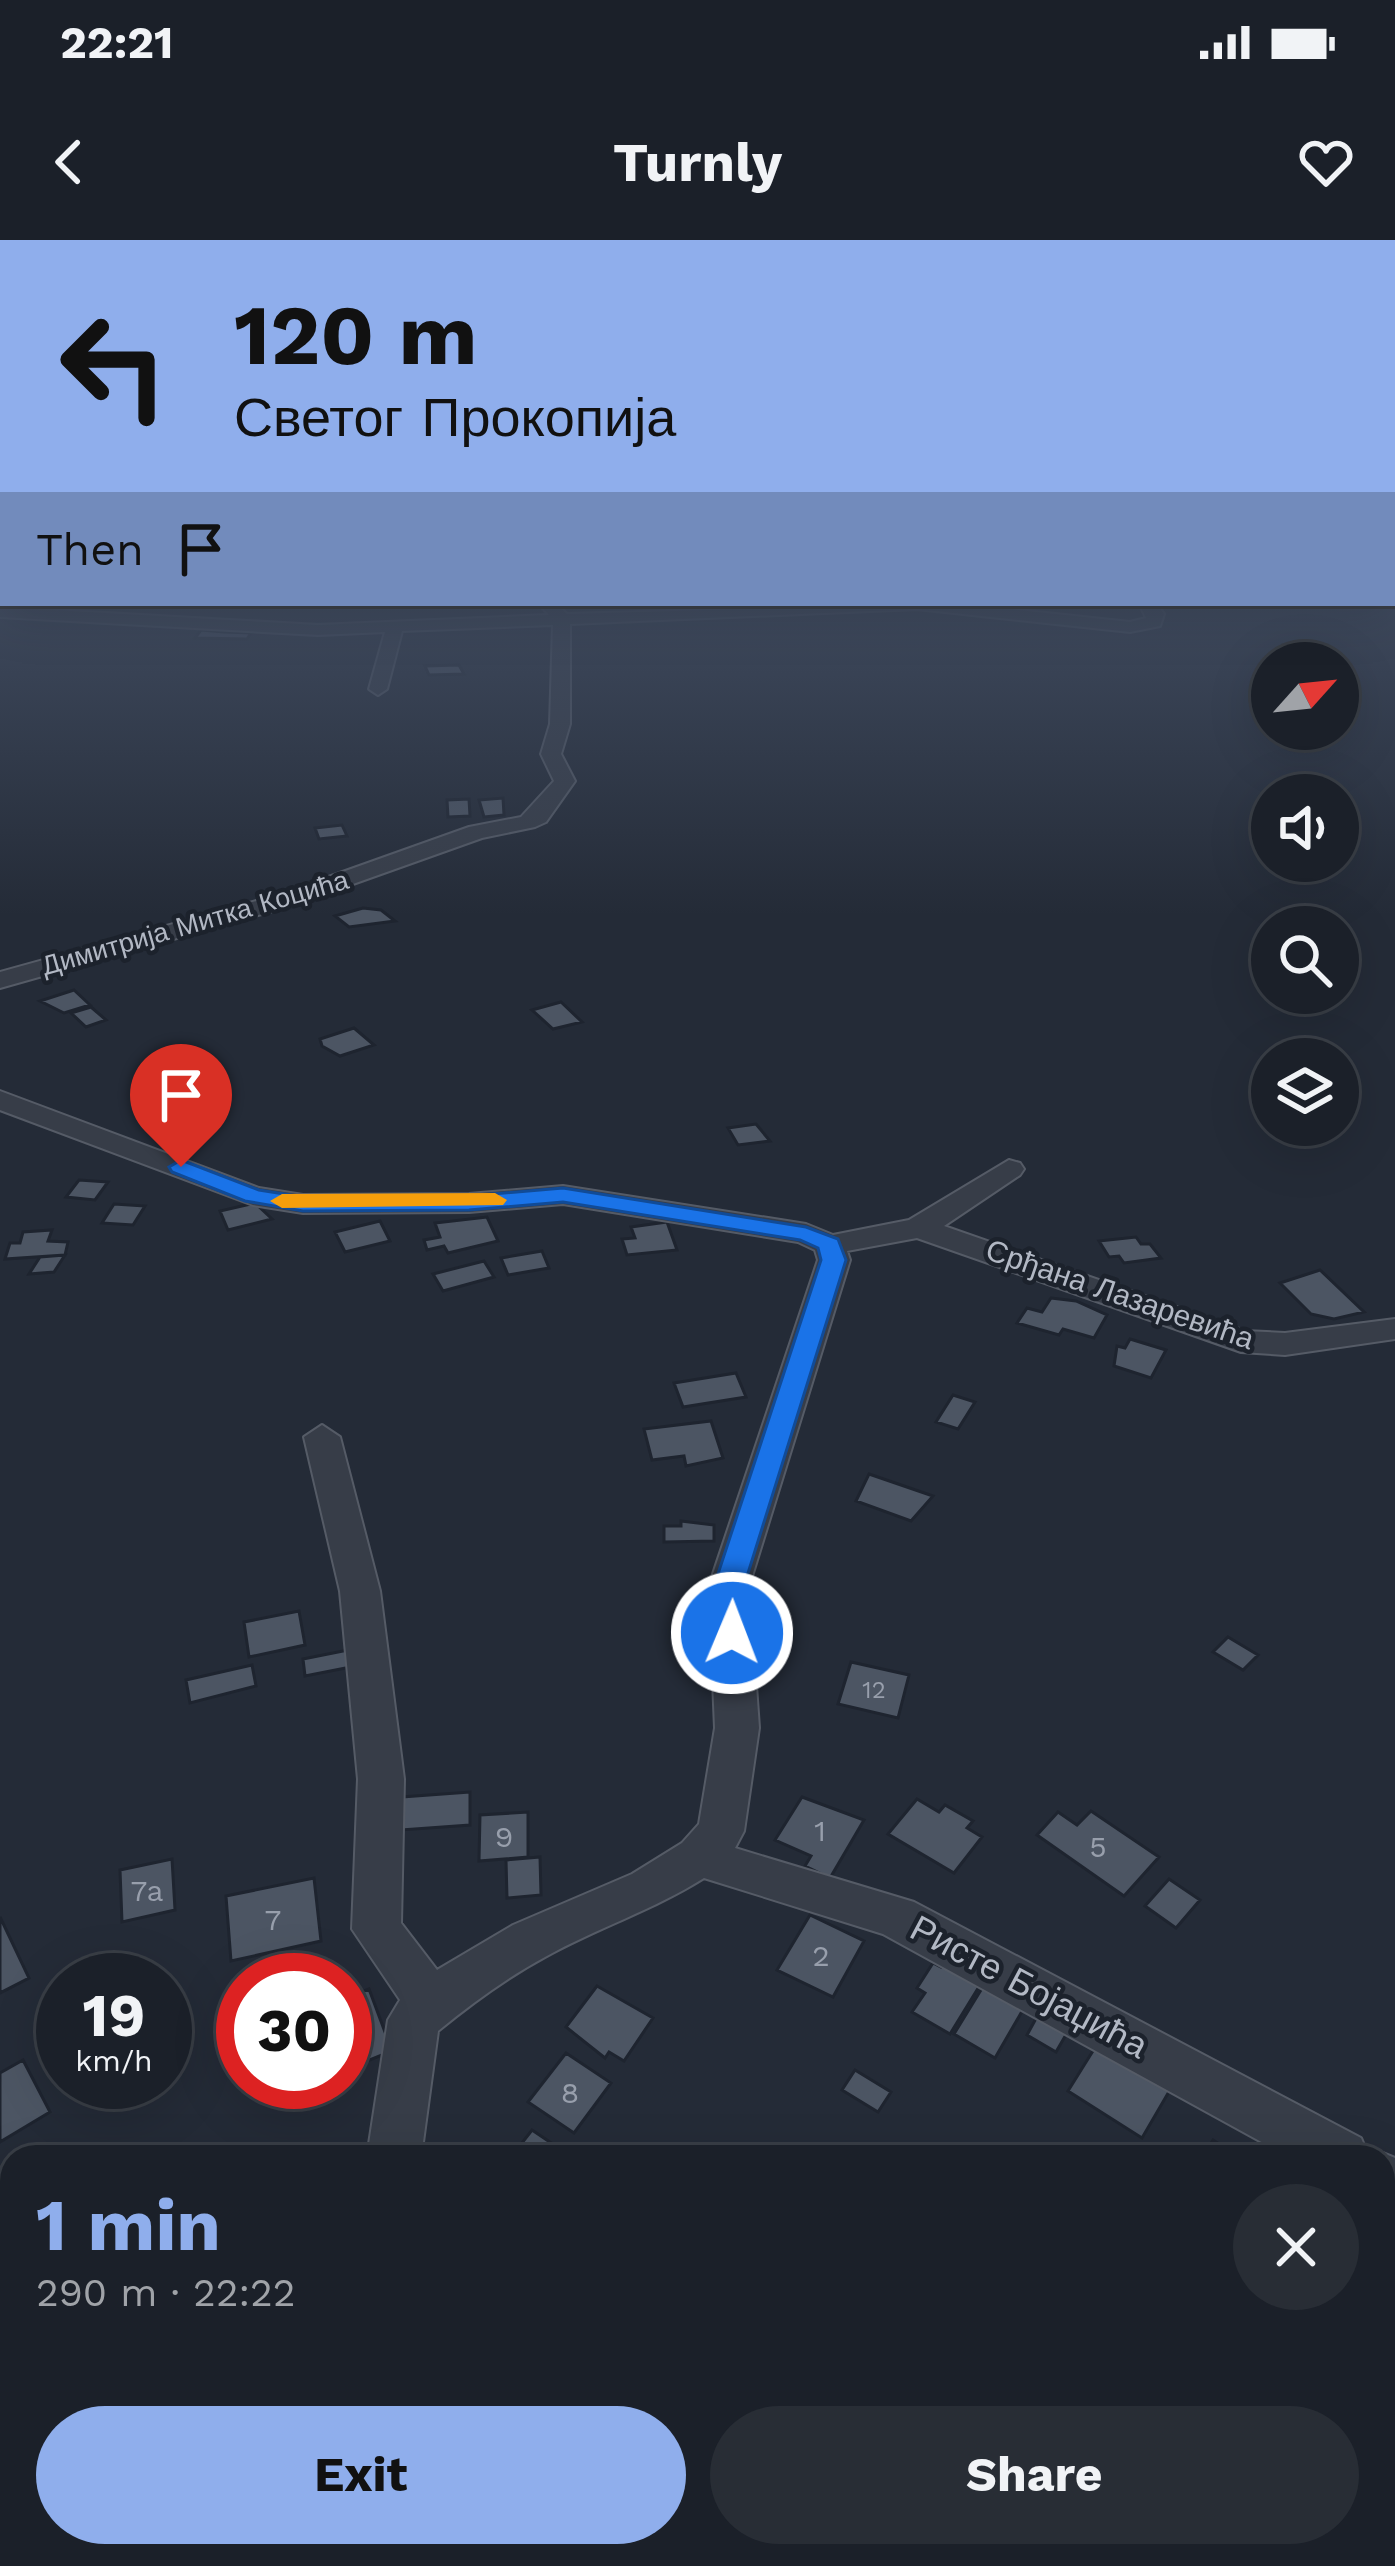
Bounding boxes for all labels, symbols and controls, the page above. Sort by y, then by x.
text: 22:21 [60,16,173,69]
icon: back [36,129,102,195]
icon: heart [1293,129,1359,195]
text: Turnly [613,131,782,194]
text: 120 m [234,286,477,384]
icon: left [36,288,192,444]
text: Светог Прокопија [234,386,676,449]
icon: arrive [168,516,234,582]
text: Then [36,523,144,576]
north arrow [1251,642,1359,750]
map controls [1251,642,1359,1146]
button: sound [1251,774,1359,882]
street label: Димитрија Митка Коцића [38,864,353,982]
button: search [1251,906,1359,1014]
button: layers [1251,1038,1359,1146]
pin [130,1044,232,1167]
icon: arrive [148,1062,214,1128]
street label: Срђана Лазаревића [981,1232,1259,1356]
position arrow [669,1570,795,1696]
house number: 12 [862,1676,886,1704]
house number: 1 [814,1813,826,1848]
house number: 9 [495,1819,513,1854]
house number: 5 [1089,1829,1107,1864]
house number: 7a [131,1873,163,1908]
house number: 7 [265,1902,281,1937]
street label: Ристе Бојаџића [903,1907,1155,2068]
house number: 2 [812,1938,830,1973]
speed limit sign: 30 [216,1953,372,2109]
text: 19 [83,1980,145,2051]
text: km/h [75,2043,153,2078]
house number: 8 [561,2075,579,2110]
text: 1 min [36,2183,221,2267]
button: close [1233,2184,1359,2310]
text: 290 m · 22:22 [36,2270,295,2315]
button: Exit [36,2406,686,2544]
button: Share [710,2406,1359,2544]

